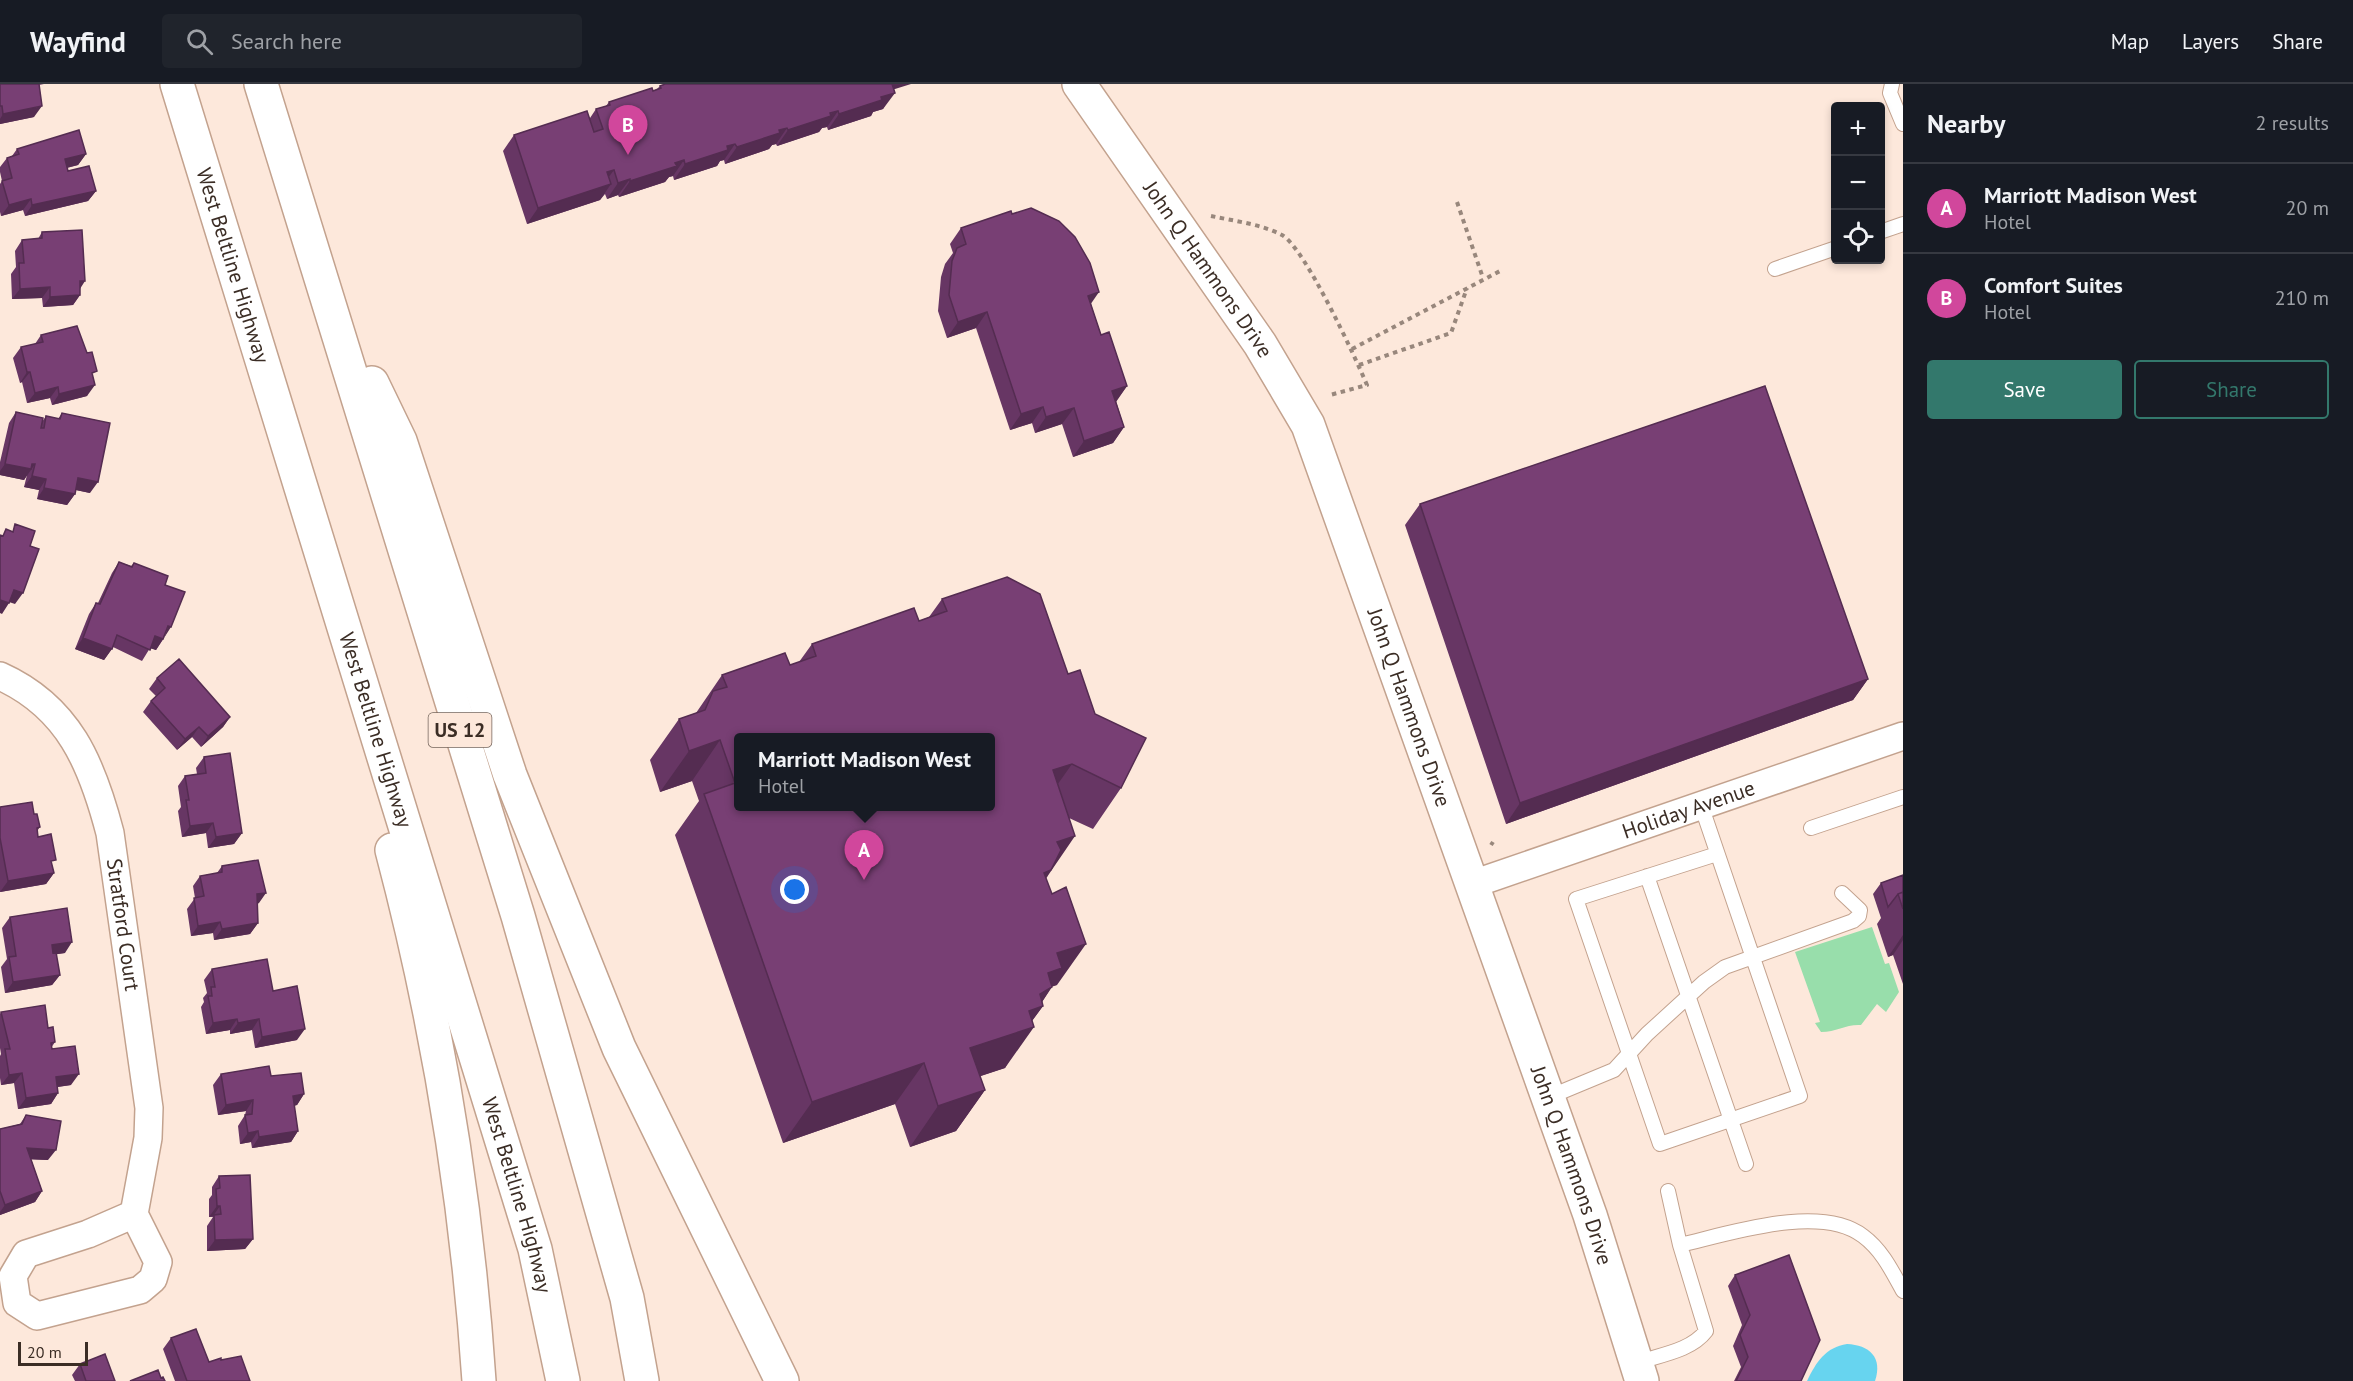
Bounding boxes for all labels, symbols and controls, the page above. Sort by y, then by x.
search box [162,14,582,68]
text: Wayfind [30,23,126,60]
icon: search [183,25,216,58]
text: Search here [231,27,342,55]
text: Map [2111,28,2149,55]
text: Layers [2182,28,2239,55]
text: Share [2272,28,2323,55]
map controls [1831,102,1885,264]
button: + [1831,102,1885,156]
pin: B [608,106,648,155]
text: Nearby [1927,107,2005,140]
text: 2 results [2256,110,2329,136]
button: − [1831,156,1885,210]
street label: West Beltline Highway [191,165,276,367]
street label: John Q Hammons Drive [1137,175,1279,362]
text: Marriott Madison West [1984,181,2197,209]
text: A [1940,195,1953,221]
text: 20 m [2286,195,2329,221]
text: Hotel [1984,209,2031,235]
button: locate [1831,210,1885,264]
text: Comfort Suites [1984,271,2123,299]
text: B [1941,285,1952,311]
text: 210 m [2275,285,2329,311]
text: Hotel [1984,299,2031,325]
button: Save [1927,360,2122,419]
button: Share [2134,360,2329,419]
street label: John Q Hammons Drive [1361,604,1457,810]
street label: West Beltline Highway [333,629,419,831]
road number: US 12 [428,713,492,747]
popup [734,733,995,811]
text: Marriott Madison West [758,745,971,773]
text: Hotel [758,773,805,799]
street label: Holiday Avenue [1619,774,1758,845]
pin: A [844,830,884,880]
street label: Stratford Court [101,857,146,993]
your location [780,875,809,904]
street label: John Q Hammons Drive [1525,1061,1619,1268]
street label: West Beltline Highway [476,1094,558,1296]
scale bar [18,1339,88,1366]
text: 20 m [27,1342,62,1362]

